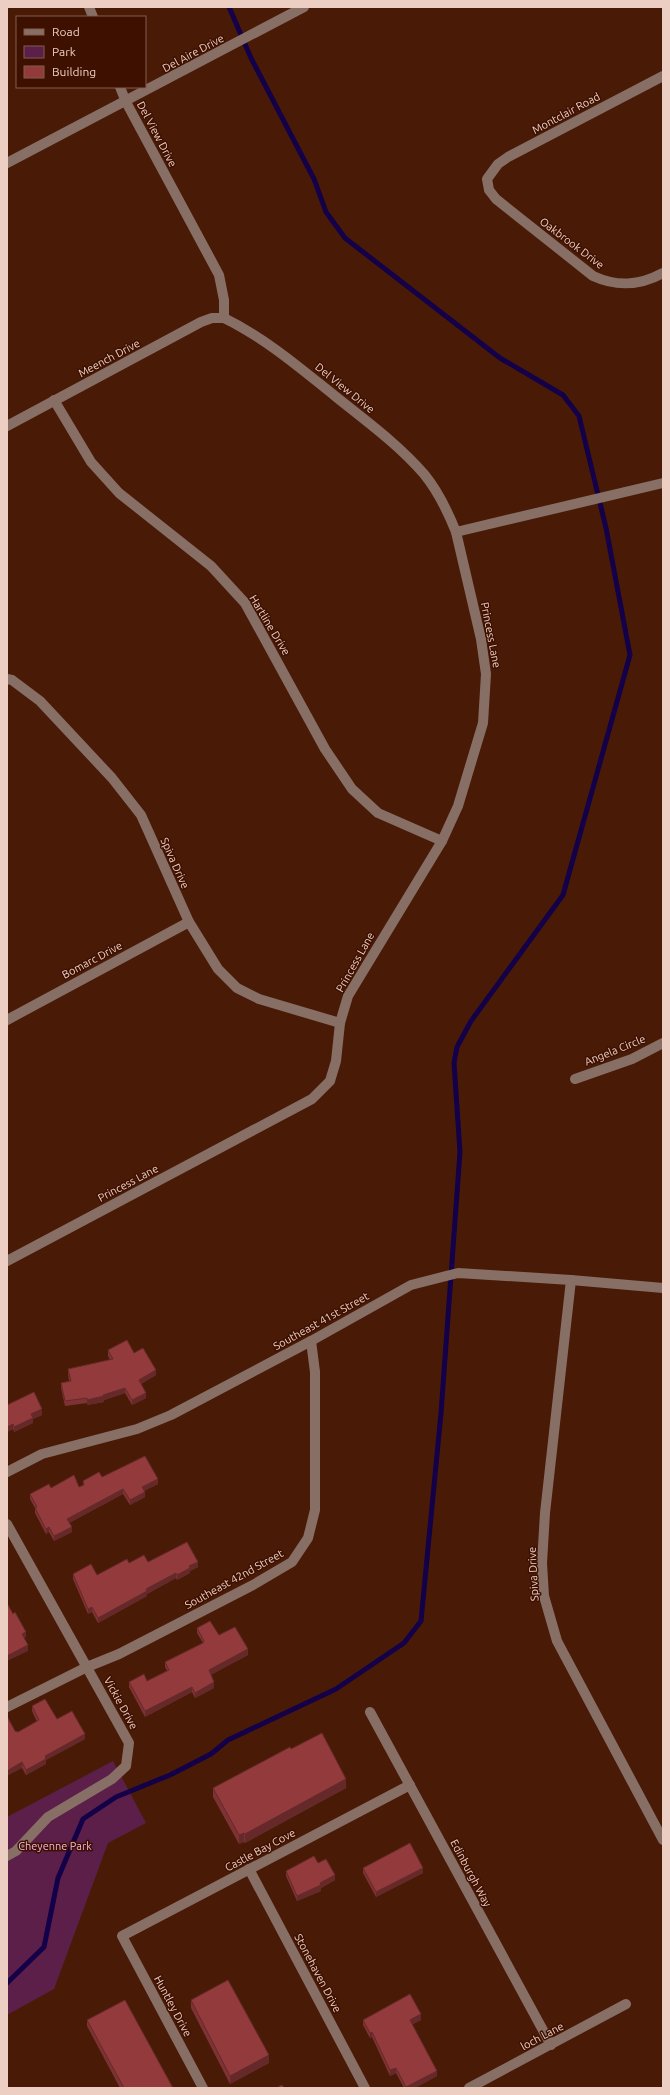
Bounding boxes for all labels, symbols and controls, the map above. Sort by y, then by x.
legend [16,16,146,88]
text: Road [52,25,80,38]
street label: Del Aire Drive [160,32,226,74]
text: Park [52,45,76,58]
text: Building [52,65,96,78]
street label: Montclair Road [530,90,602,136]
street label: Del View Drive [135,99,179,169]
street label: Oakbrook Drive [538,215,606,271]
street label: Meench Drive [76,337,142,379]
street label: Del View Drive [313,361,377,415]
street label: Hartline Drive [247,593,293,657]
street label: Princess Lane [479,601,503,669]
street label: Spiva Drive [158,836,192,890]
street label: Princess Lane [334,930,376,994]
street label: Bomarc Drive [60,939,124,981]
street label: Angela Circle [583,1032,647,1068]
street label: Princess Lane [96,1162,160,1204]
street label: Southeast 41st Street [271,1289,371,1352]
street label: Southeast 42nd Street [183,1547,286,1611]
street label: Spiva Drive [526,1547,540,1601]
street label: Vickie Drive [102,1675,140,1731]
street label: Castle Bay Cove [223,1826,297,1874]
street label: Edinburgh Way [448,1837,494,1909]
park label: Cheyenne Park [18,1840,92,1852]
street label: Stonehaven Drive [292,1932,344,2014]
street label: Huntley Drive [152,1973,194,2039]
street label: loch Lane [518,2020,566,2052]

